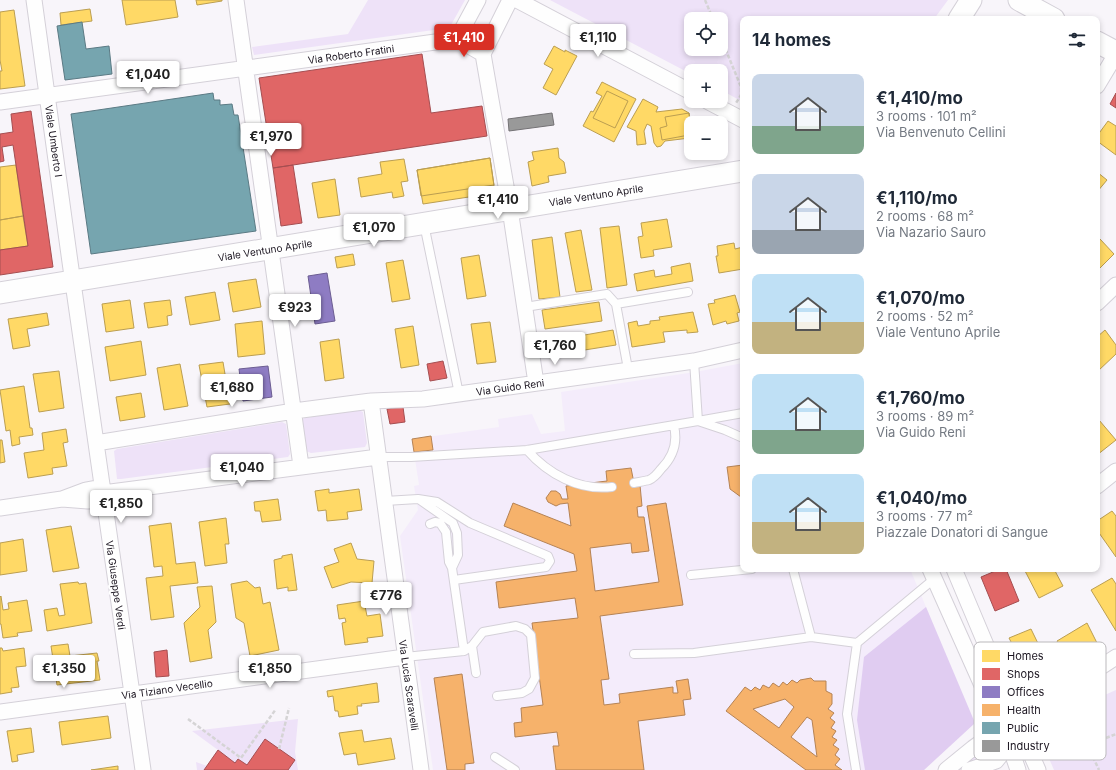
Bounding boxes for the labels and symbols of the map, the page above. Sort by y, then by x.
pin: €1,410 [431,24,497,58]
pin: €1,110 [565,24,631,58]
street label: Via Roberto Fratini [307,42,395,66]
pin: €1,040 [115,61,181,95]
street label: Viale Umberto I [43,104,65,178]
pin: €1,970 [238,123,304,157]
street label: Viale Ventuno Aprile [548,182,644,208]
pin: €1,410 [465,186,531,220]
pin: €1,070 [341,214,407,248]
street label: Viale Ventuno Aprile [217,237,313,263]
pin: €923 [271,294,319,328]
pin: €1,760 [522,332,588,366]
pin: €1,680 [199,374,265,408]
street label: Via Guido Reni [475,376,545,398]
pin: €1,040 [209,454,275,488]
pin: €1,850 [88,490,154,524]
street label: Via Giuseppe Verdi [104,540,128,630]
pin: €776 [362,582,410,616]
street label: Via Lucia Scaravelli [397,639,421,731]
legend [974,642,1106,760]
text: Homes [1007,649,1044,663]
pin: €1,350 [31,655,97,689]
pin: €1,850 [237,655,303,689]
text: Shops [1007,667,1040,681]
street label: Via Tiziano Vecellio [121,677,213,701]
text: Offices [1007,685,1044,699]
text: Health [1007,703,1041,717]
text: Public [1007,721,1039,735]
text: Industry [1007,739,1050,753]

